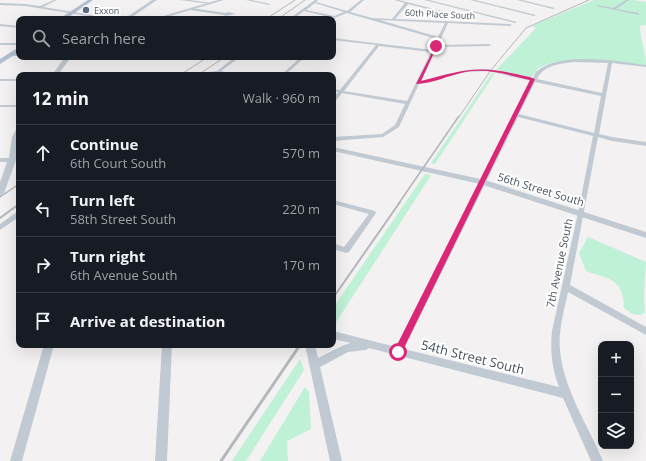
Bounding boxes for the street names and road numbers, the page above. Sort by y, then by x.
street label: 60th Place South [405,6,475,22]
street label: 56th Street South [496,169,586,209]
street label: 7th Avenue South [542,217,576,309]
street label: 54th Street South [419,335,527,379]

